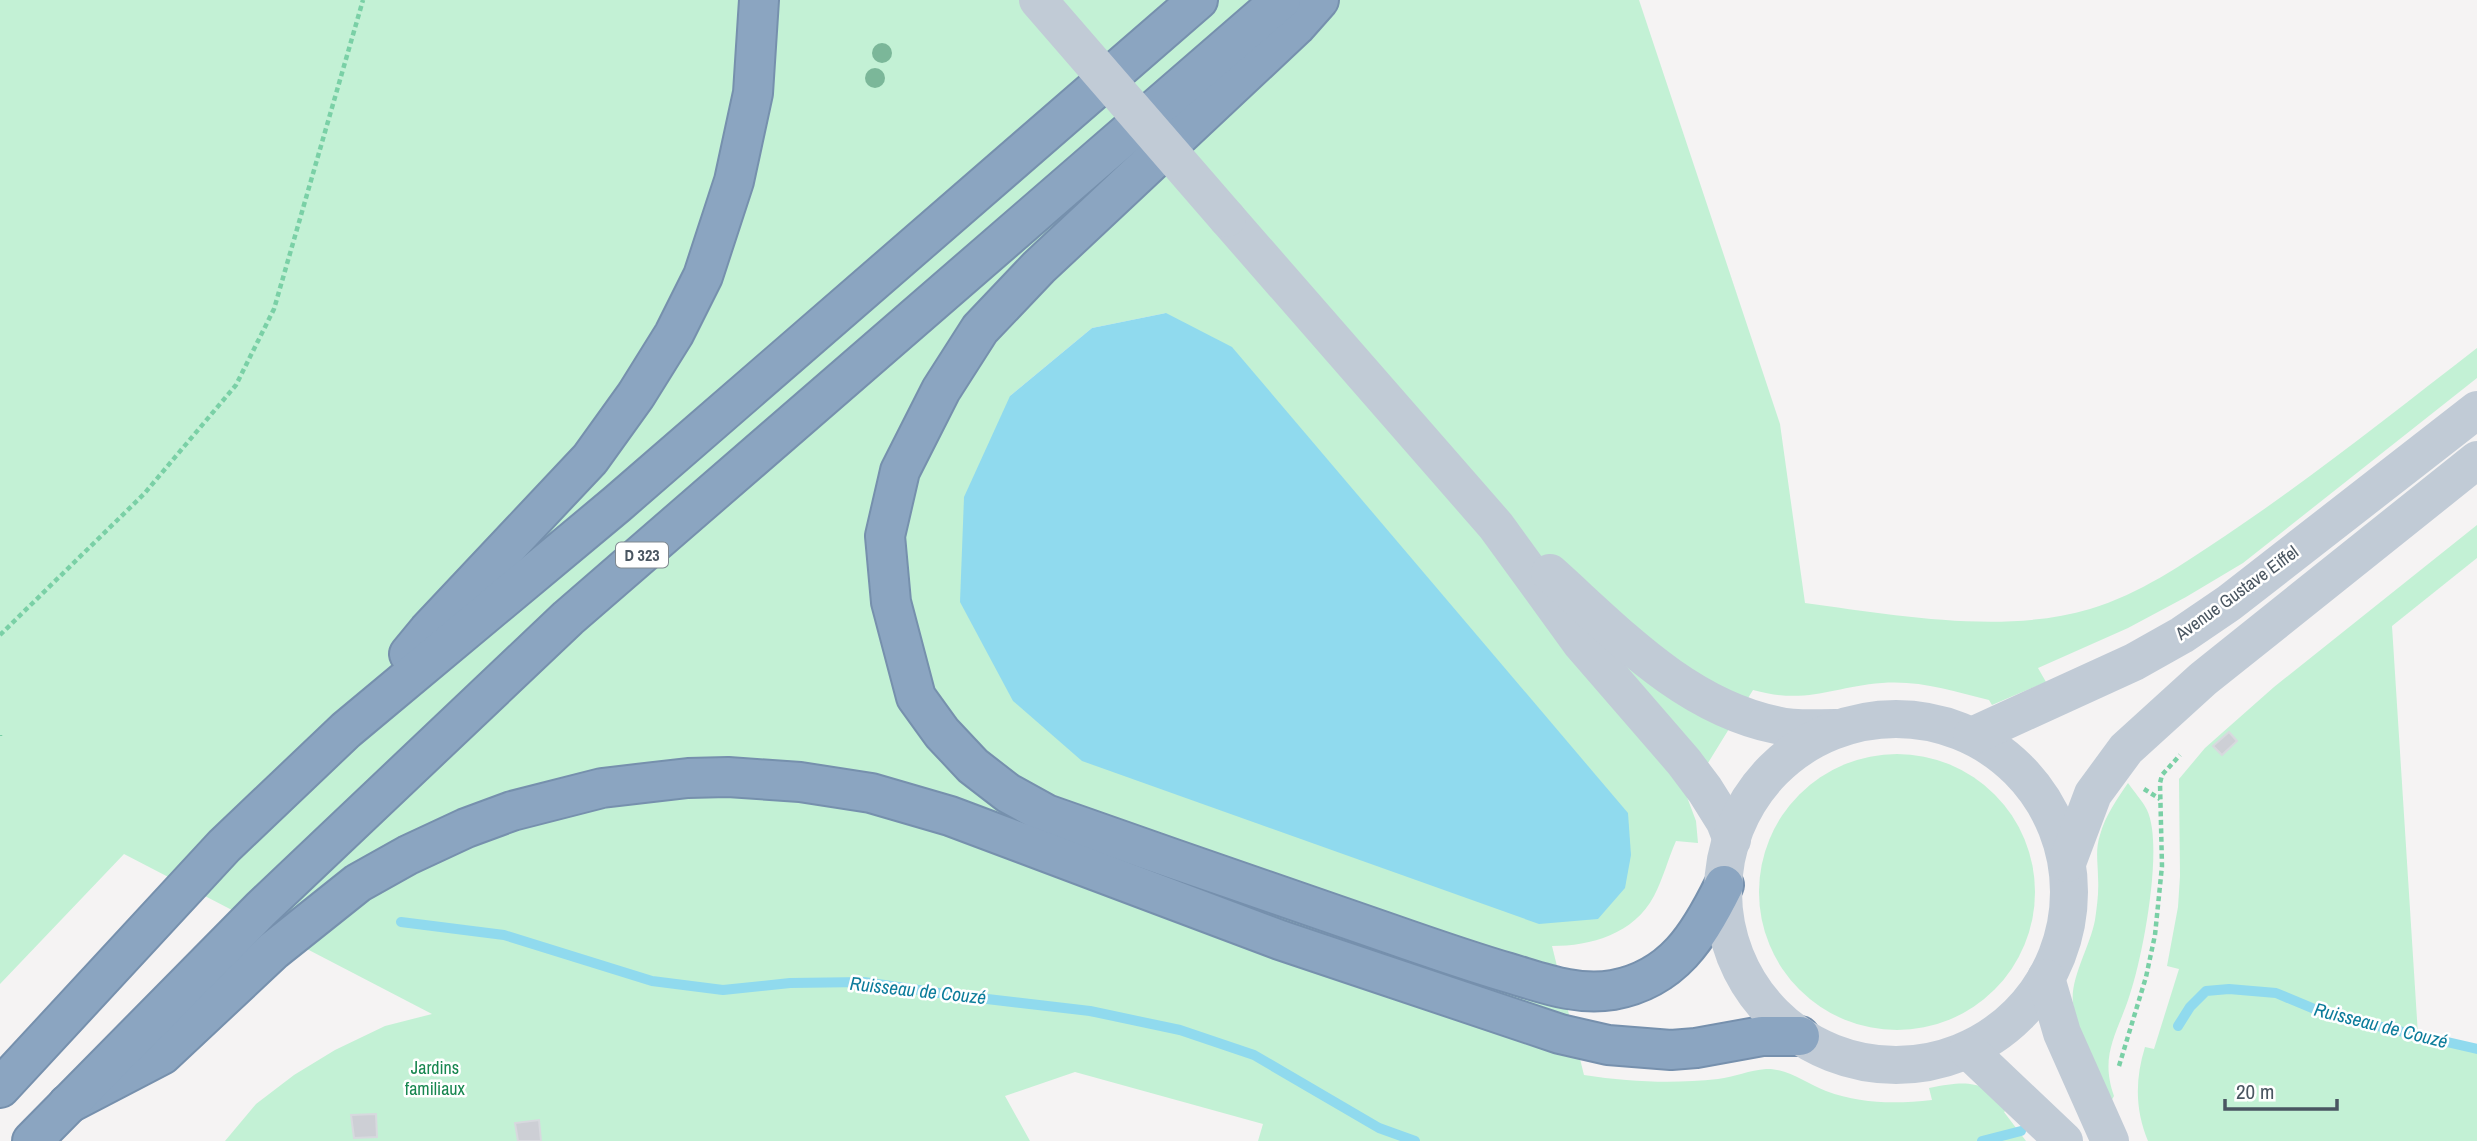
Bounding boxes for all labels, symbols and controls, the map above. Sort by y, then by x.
street label: Avenue Gustave Eiffel [2169,539,2303,646]
road number: D 323 [616,542,668,568]
water label: Ruisseau de Couzé [849,970,987,1010]
water label: Ruisseau de Couzé [2311,996,2451,1054]
park label: Jardins familiaux [405,1055,466,1101]
scale bar [2225,1068,2337,1112]
text: 20 m [2236,1077,2274,1106]

